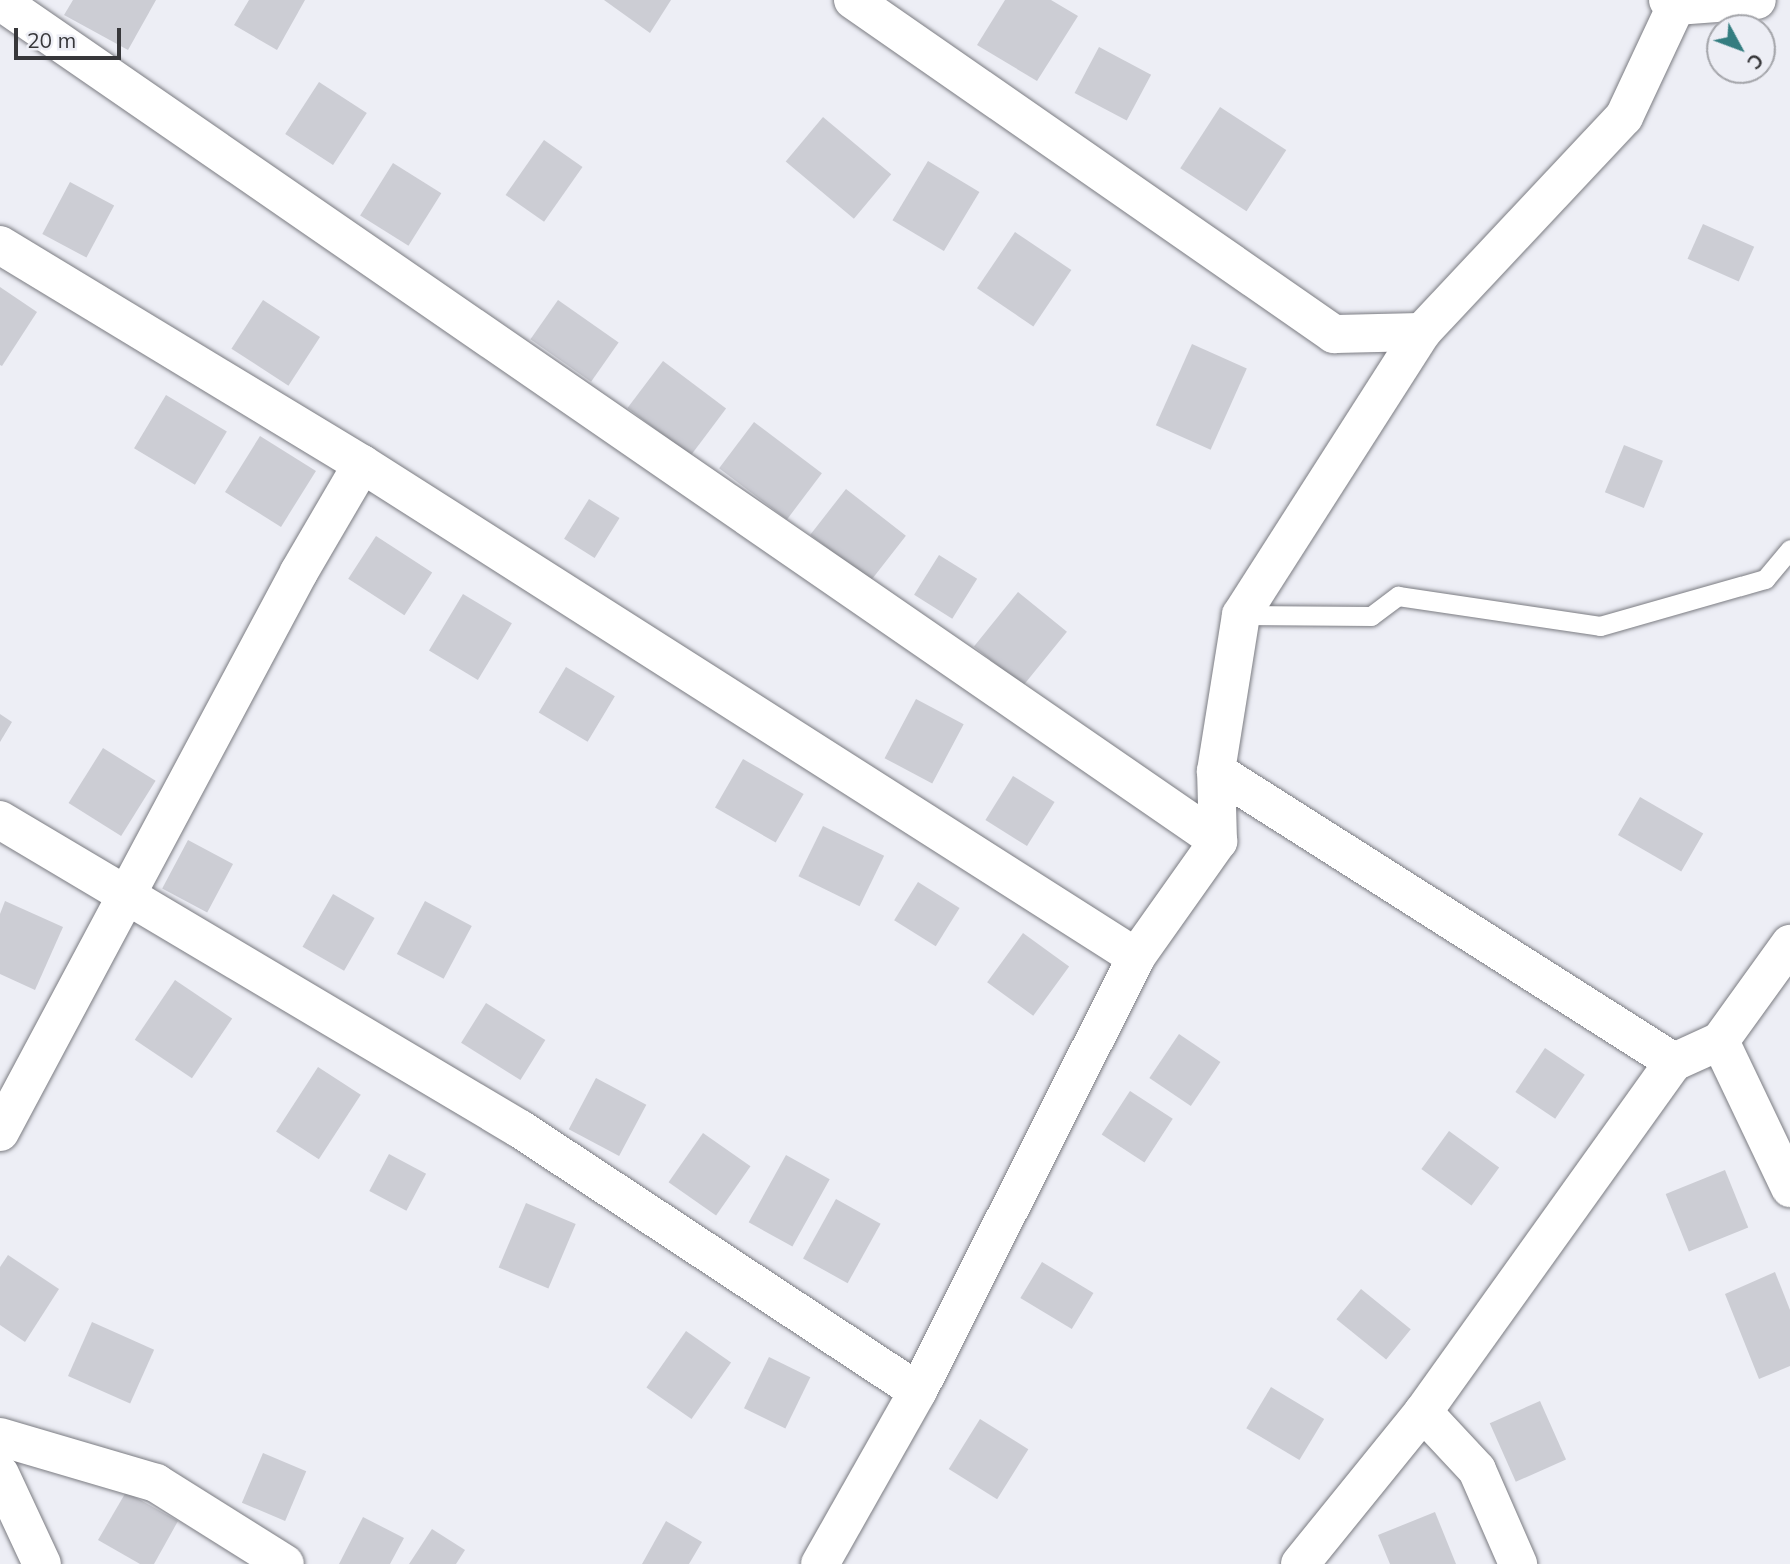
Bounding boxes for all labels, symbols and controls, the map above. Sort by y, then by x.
scale bar [18,14,124,58]
north arrow [1706,14,1776,84]
text: 20 m [27,27,76,53]
text: С [1742,49,1769,74]

